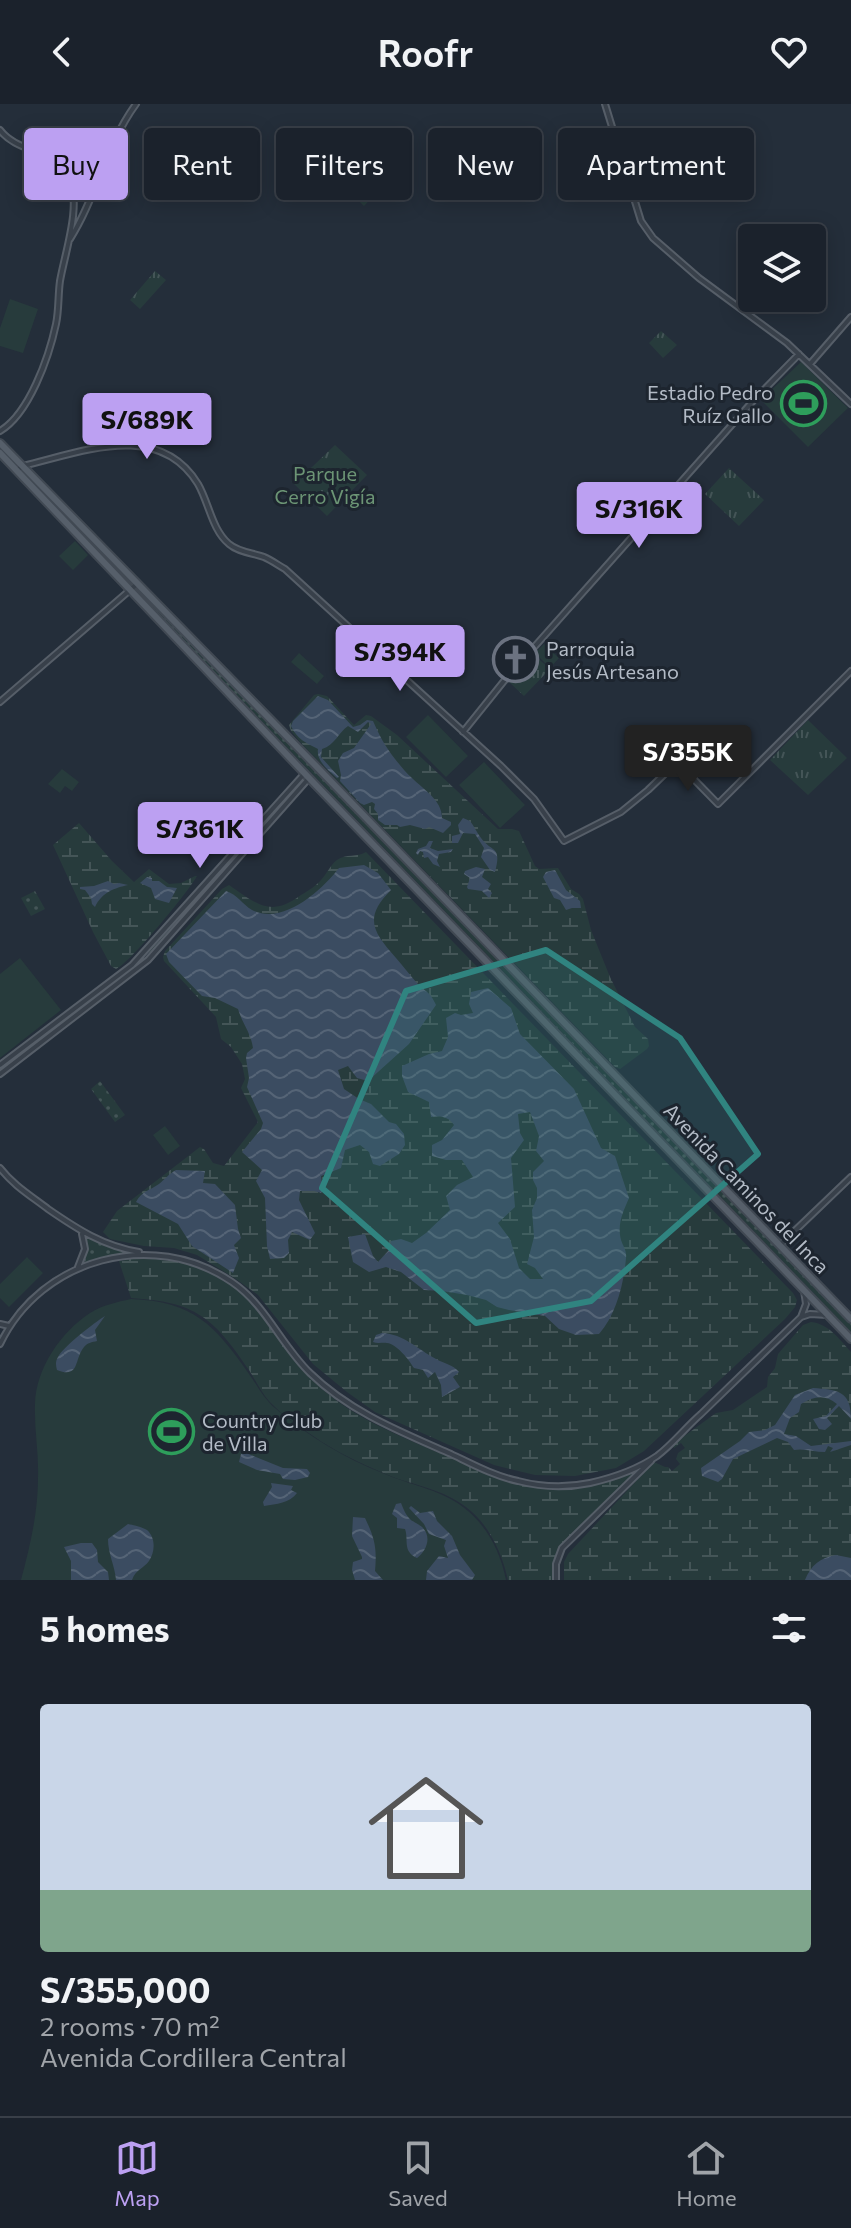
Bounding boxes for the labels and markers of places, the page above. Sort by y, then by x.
place label: Estadio Pedro Ruíz Gallo [647,380,773,427]
sports icon: Estadio Pedro Ruíz Gallo [780,380,828,428]
pin: S/689K [82,393,212,461]
pin: S/316K [574,482,704,550]
pin: S/394K [335,625,465,693]
church icon: Parroquia Jesús Artesano [491,635,539,683]
place label: Parroquia Jesús Artesano [546,636,679,683]
pin: S/355K [623,725,753,793]
pin: S/361K [135,802,265,870]
sports icon: Country Club de Villa [147,1408,195,1456]
place label: Country Club de Villa [202,1408,322,1455]

